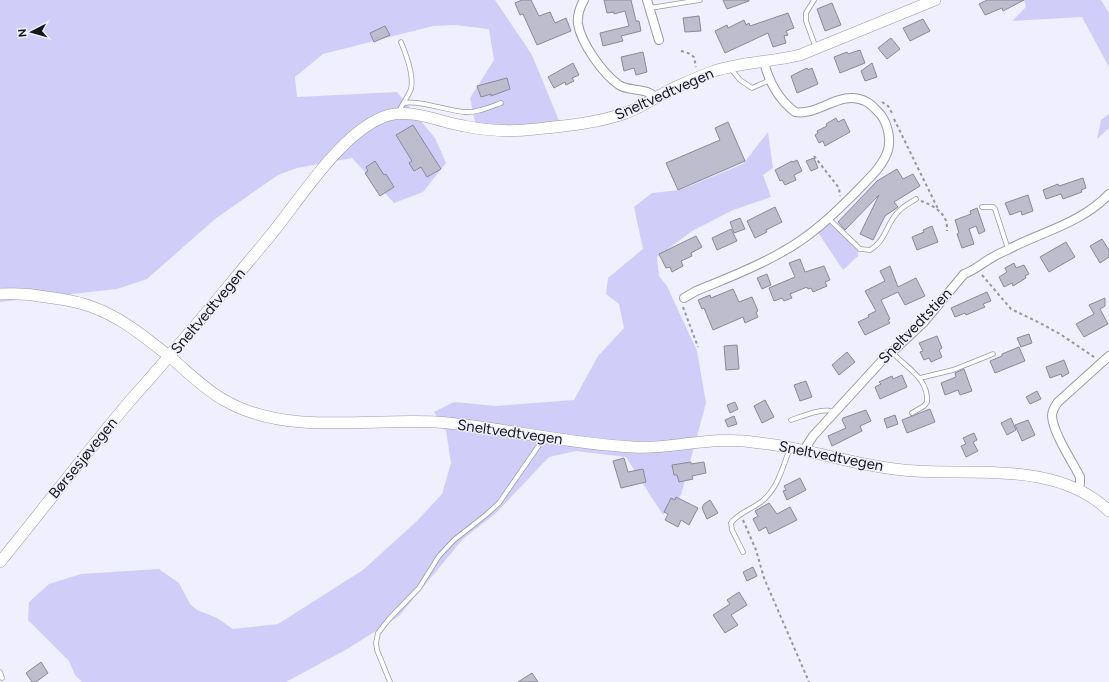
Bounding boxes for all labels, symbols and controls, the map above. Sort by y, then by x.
north arrow [12,12,52,52]
text: N [16,28,29,38]
street label: Sneltvedtvegen [612,64,716,124]
street label: Sneltvedtvegen [167,265,249,357]
street label: Sneltvedtstien [875,285,955,367]
street label: Børsesjøvegen [45,414,121,502]
street label: Sneltvedtvegen [456,416,564,448]
street label: Sneltvedtvegen [777,437,885,475]

